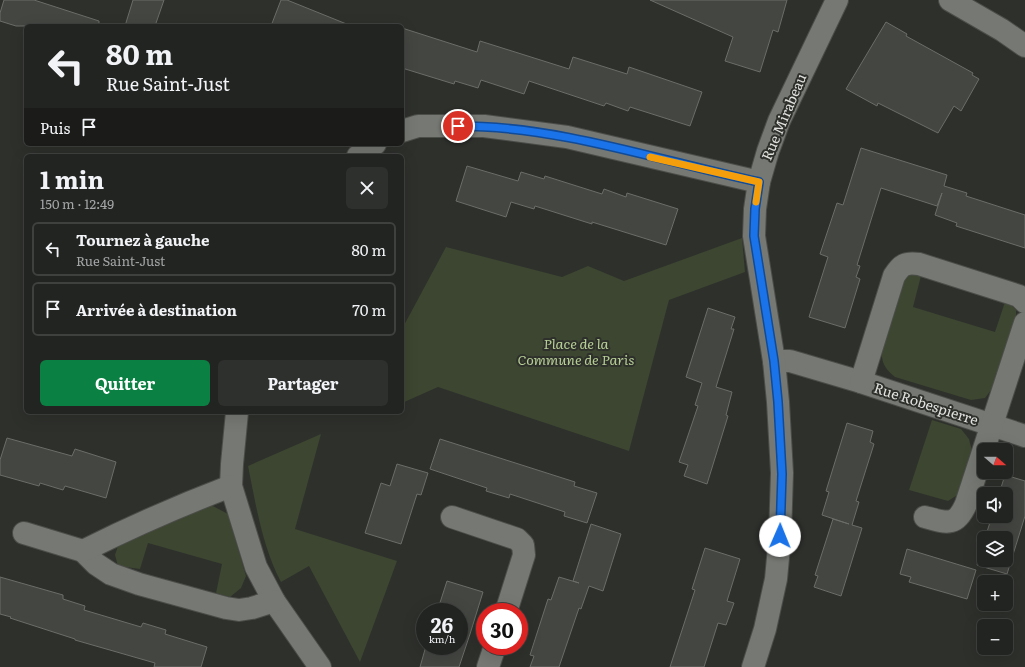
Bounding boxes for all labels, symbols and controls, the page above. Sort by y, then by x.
text: 80 m [106,32,173,74]
icon: left [40,40,92,92]
text: Rue Saint-Just [106,70,230,97]
street label: Rue Mirabeau [756,70,810,163]
pin [441,109,475,143]
icon: arrive [447,115,469,137]
text: Puis [40,116,70,139]
icon: arrive [78,116,100,138]
text: 1 min [40,161,104,196]
button: close [346,167,388,209]
text: 150 m · 12:49 [40,194,114,213]
text: Tournez à gauche [76,228,209,251]
icon: left [42,238,64,260]
text: 80 m [352,238,386,261]
text: Rue Saint-Just [76,251,165,270]
icon: arrive [42,298,64,320]
text: Arrivée à destination [76,298,237,321]
text: 70 m [352,298,386,321]
park label: Place de la Commune de Paris [518,333,634,369]
button: Quitter [40,360,210,406]
button: Partager [218,360,388,406]
street label: Rue Robespierre [872,377,981,429]
north arrow [977,443,1013,479]
map controls [977,443,1013,655]
button: sound [977,487,1013,523]
position arrow [759,515,801,557]
button: layers [977,531,1013,567]
button: + [977,575,1013,611]
speed limit sign: 30 [476,603,528,655]
text: 26 [431,609,453,639]
button: − [977,619,1013,655]
text: km/h [429,631,455,646]

